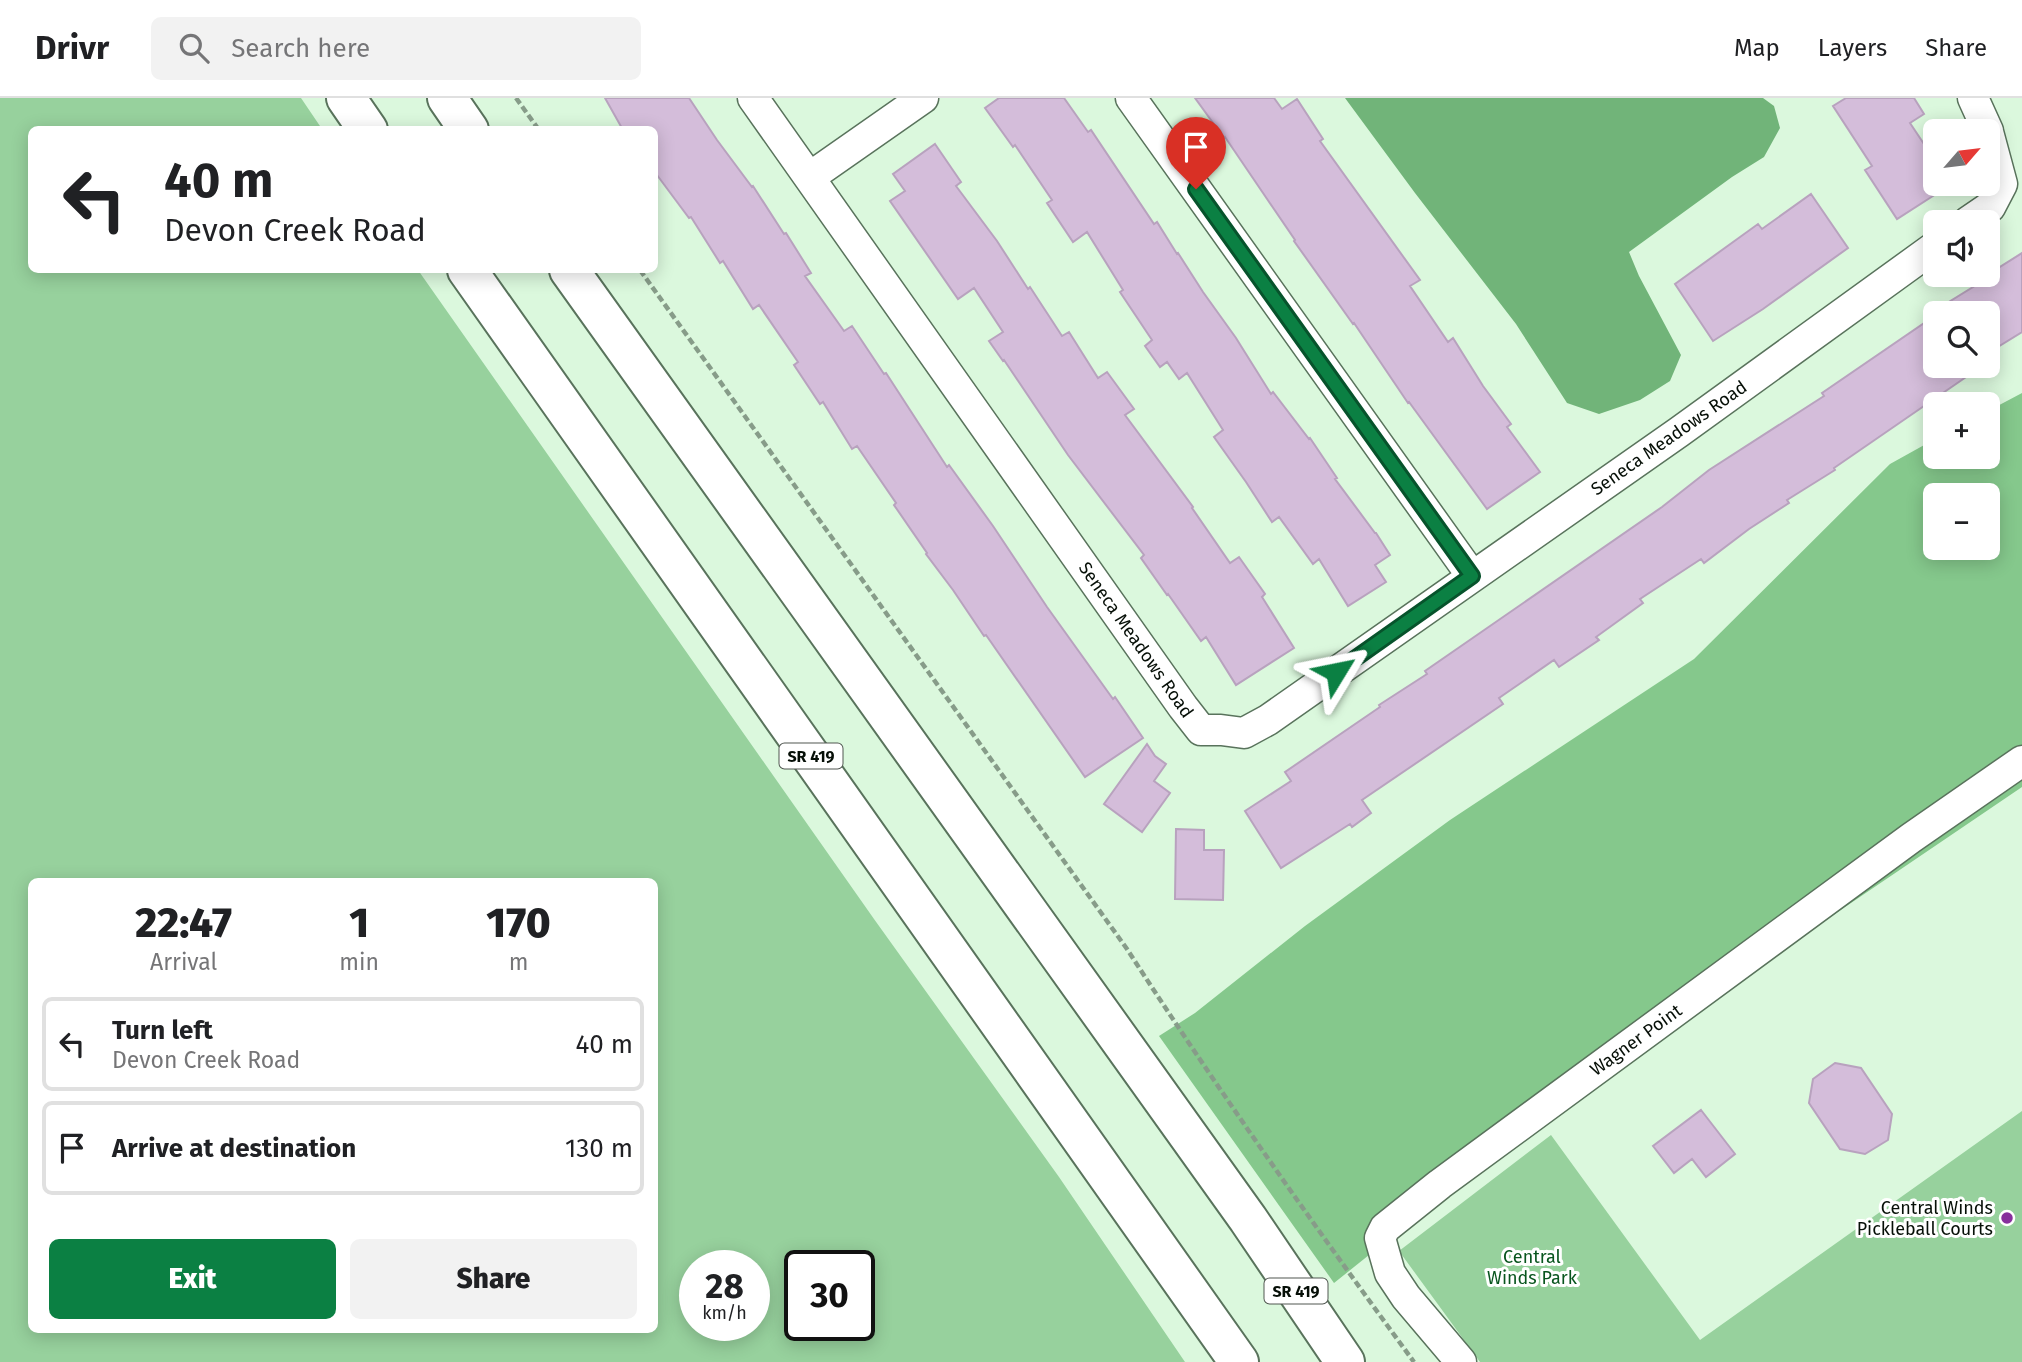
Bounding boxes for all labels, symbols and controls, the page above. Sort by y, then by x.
search box [151,17,641,80]
text: Drivr [35,28,109,68]
icon: search [175,29,213,67]
text: Search here [231,33,370,64]
text: Map [1734,34,1780,62]
text: Layers [1818,34,1887,62]
text: Share [1925,34,1987,62]
pin [1166,117,1226,189]
north arrow [1923,119,2000,196]
map controls [1923,119,2000,560]
icon: arrive [1177,128,1215,166]
text: 40 m [164,151,273,210]
icon: left [49,154,140,245]
button: sound [1923,210,2000,287]
text: Devon Creek Road [164,211,426,249]
button: search [1923,301,2000,378]
street label: Seneca Meadows Road [1587,376,1751,500]
button: + [1923,392,2000,469]
button: − [1923,483,2000,560]
street label: Seneca Meadows Road [1074,558,1198,722]
position arrow [1299,635,1373,709]
road number: SR 419 [780,744,842,768]
text: 22:47 [135,898,232,948]
text: 1 [349,898,369,948]
text: 170 [486,898,551,948]
text: Arrival [150,948,217,976]
text: min [339,948,379,976]
text: m [509,948,528,976]
street label: Wagner Point [1586,999,1687,1081]
text: Turn left [112,1015,213,1046]
icon: left [53,1025,91,1063]
text: 40 m [575,1029,633,1060]
text: Devon Creek Road [112,1046,300,1074]
icon: arrive [53,1129,91,1167]
text: Arrive at destination [112,1133,356,1164]
text: 130 m [565,1133,633,1164]
place label: Central Winds Pickleball Courts [1857,1197,1993,1240]
marker: Central Winds Pickleball Courts [1999,1210,2015,1226]
button: Exit [49,1239,336,1319]
button: Share [350,1239,637,1319]
park label: Central Winds Park [1487,1246,1578,1289]
speed limit sign: 30 [784,1250,875,1341]
text: 28 [705,1265,744,1307]
road number: SR 419 [1264,1278,1328,1303]
text: km/h [702,1302,747,1324]

